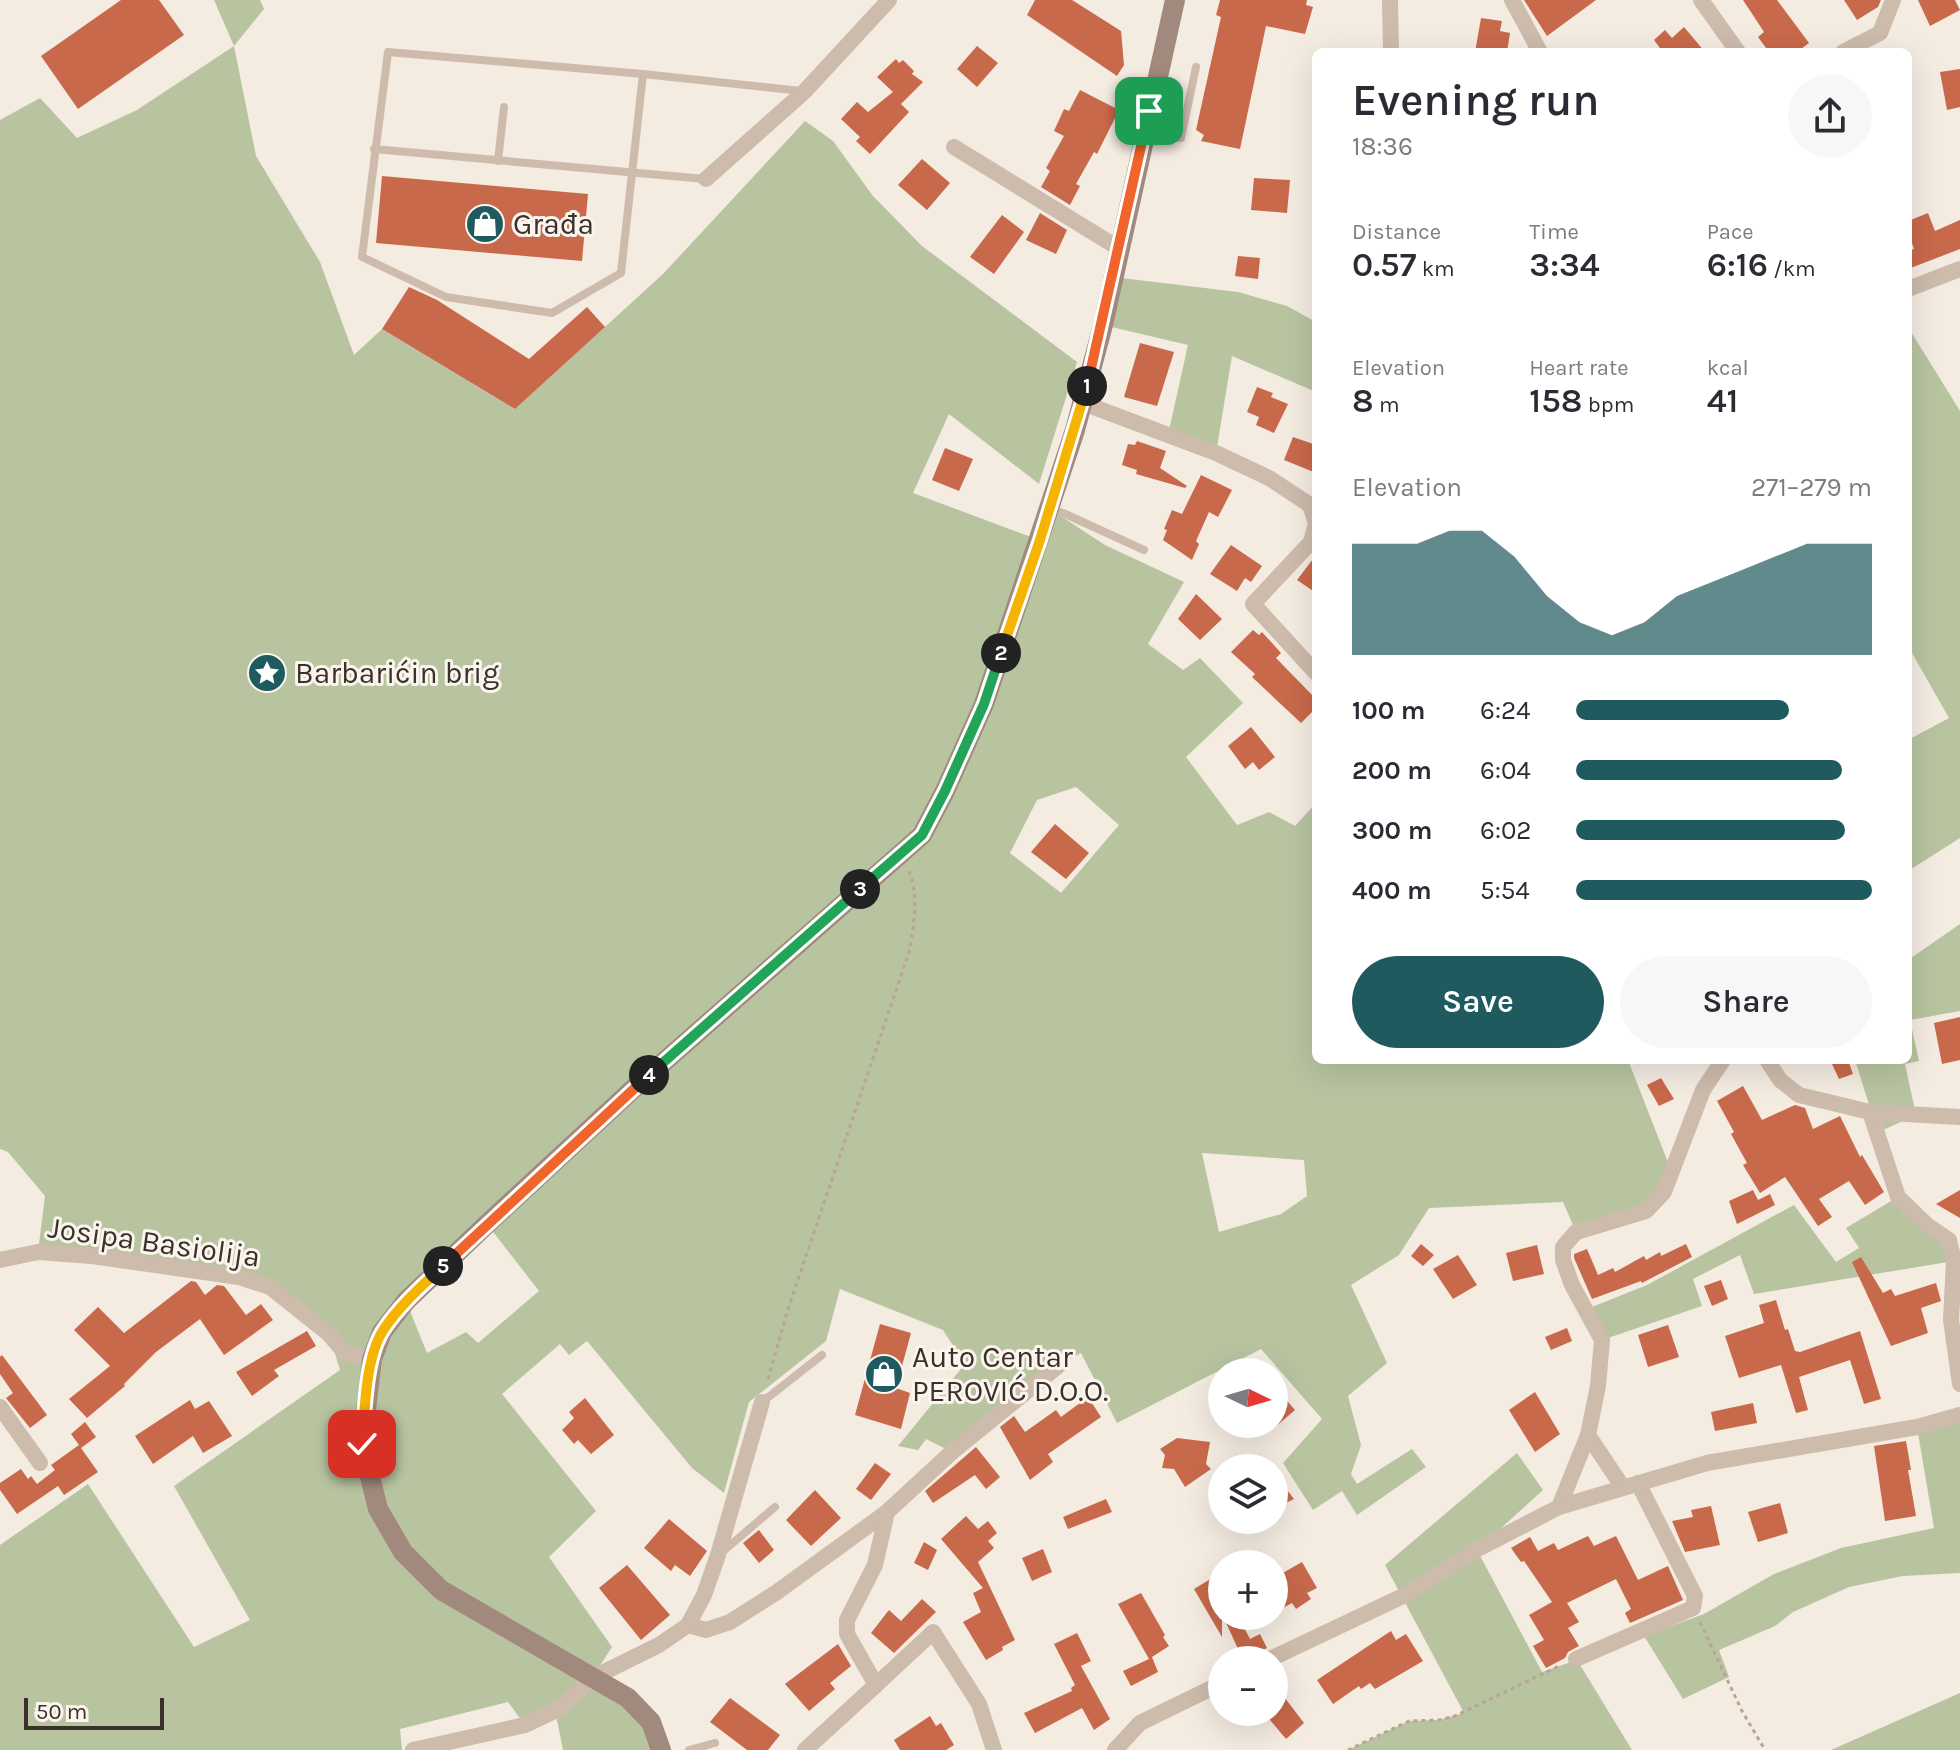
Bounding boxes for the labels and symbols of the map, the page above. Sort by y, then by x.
pin [1115,77,1183,145]
shop icon: Građa [464,203,506,245]
place label: Građa [513,206,594,242]
pin: 1 [1067,366,1107,406]
pin: 2 [981,633,1021,673]
place icon: Barbarićin brig [246,652,288,694]
place label: Barbarićin brig [295,655,499,691]
pin: 3 [840,869,880,909]
pin: 4 [629,1055,669,1095]
street label: Josipa Basiolija [46,1209,262,1275]
pin: 5 [423,1246,463,1286]
place label: Auto Centar PEROVIĆ D.O.O. [912,1339,1108,1409]
shop icon: Auto Centar PEROVIĆ D.O.O. [863,1353,905,1395]
north arrow [1208,1358,1288,1438]
pin [328,1410,396,1478]
scale bar [24,1694,164,1730]

